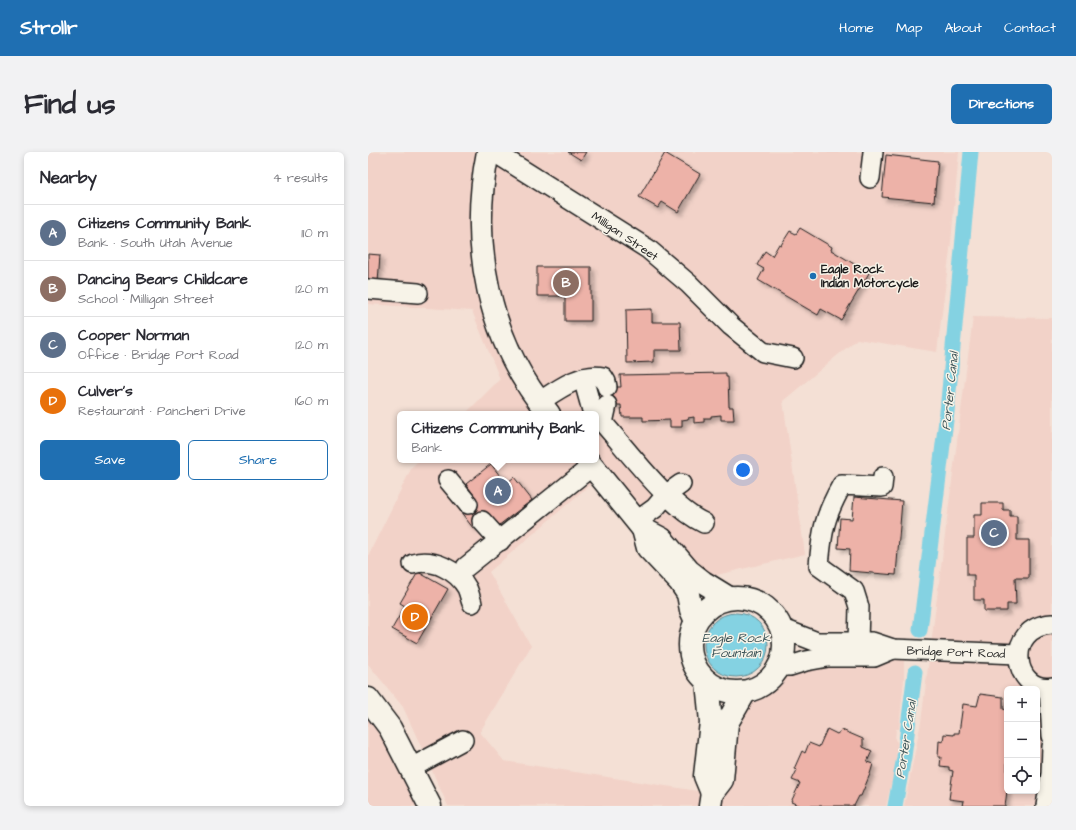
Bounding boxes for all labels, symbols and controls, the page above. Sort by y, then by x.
text: Strollr [20,15,78,42]
text: Home [839,18,874,38]
text: Map [896,18,922,38]
text: About [944,18,982,38]
text: Contact [1004,18,1056,38]
button: Directions [951,84,1052,124]
text: Find us [24,85,115,124]
text: Nearby [40,166,97,190]
text: 4 results [273,169,328,187]
street label: Milligan Street [587,208,662,266]
text: Citizens Community Bank [78,213,251,234]
text: A [49,224,57,242]
text: 110 m [301,224,328,242]
text: Bank · South Utah Avenue [78,234,233,252]
place label: Eagle Rock Indian Motorcycle [821,261,919,293]
pin: B [553,268,579,298]
text: Dancing Bears Childcare [78,269,248,290]
marker: Eagle Rock Indian Motorcycle [808,271,818,281]
text: B [48,280,58,298]
text: 120 m [295,280,328,298]
text: School · Milligan Street [78,290,214,308]
text: Cooper Norman [78,325,189,346]
text: C [48,336,58,354]
text: 120 m [295,336,328,354]
text: Office · Bridge Port Road [78,346,239,364]
water label: Porter Canal [937,349,963,431]
text: Culver's [78,381,133,402]
text: D [49,392,57,410]
text: 160 m [295,392,328,410]
text: Restaurant · Pancheri Drive [78,402,246,420]
popup [397,411,599,463]
text: Citizens Community Bank [412,418,584,439]
text: Bank [412,439,442,457]
button: Save [40,440,180,480]
button: Share [188,440,328,480]
your location [733,460,753,480]
pin: A [485,476,511,506]
pin: C [981,518,1007,548]
pin: D [402,602,428,632]
water label: Eagle Rock Fountain [702,629,771,662]
street label: Bridge Port Road [906,642,1006,664]
map controls [1004,686,1040,794]
button: + [1004,686,1040,722]
water label: Porter Canal [891,697,921,779]
button: − [1004,722,1040,758]
button: locate [1004,758,1040,794]

